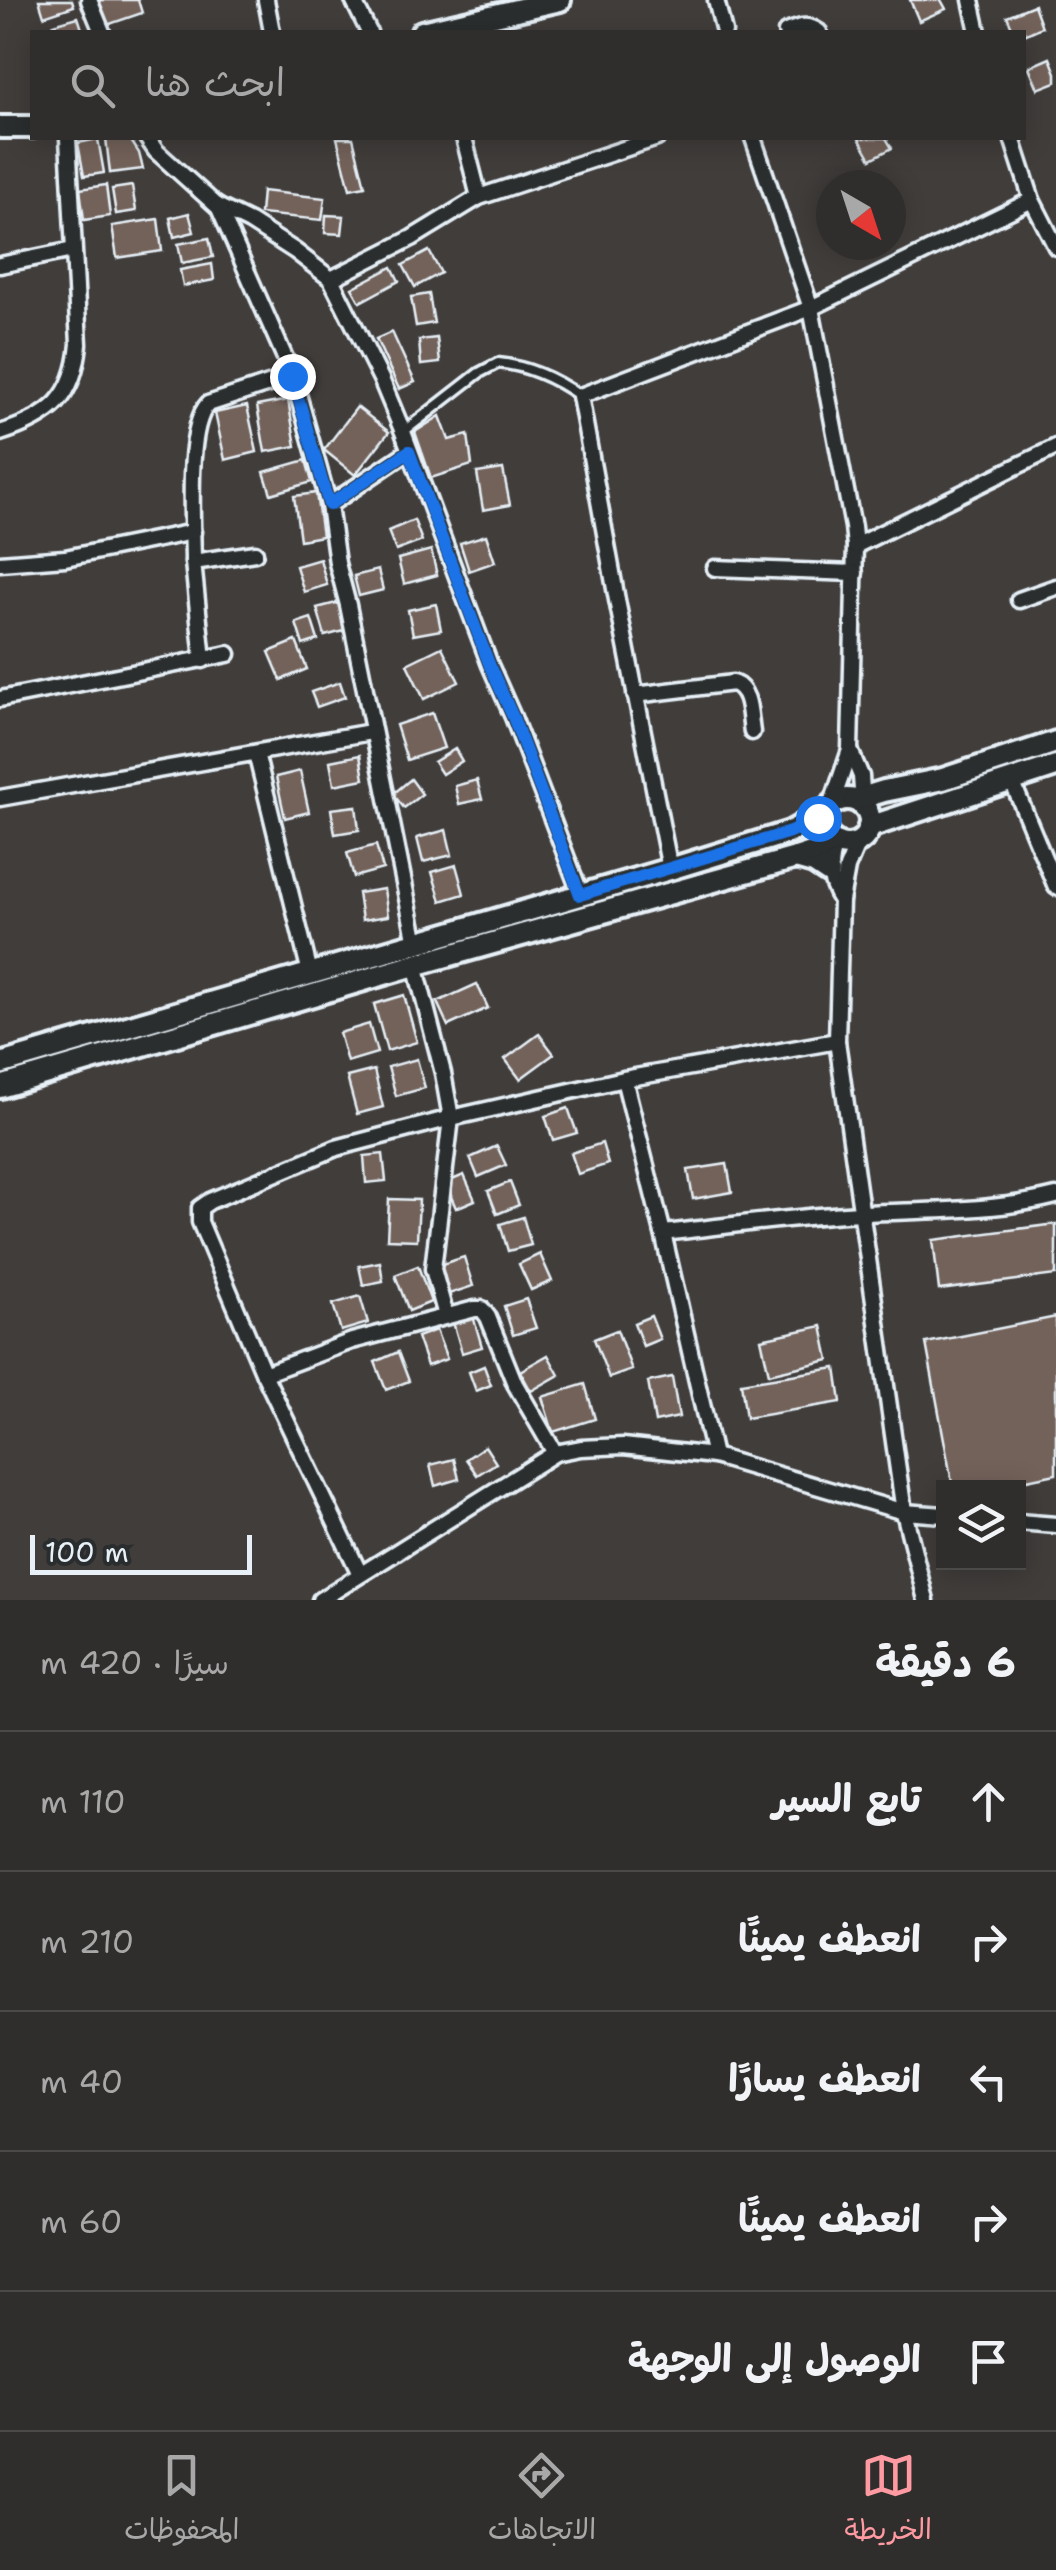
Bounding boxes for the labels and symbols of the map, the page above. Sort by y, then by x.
north arrow [816,170,906,260]
route end [270,354,316,400]
route start [796,796,842,842]
scale bar [30,1530,252,1574]

